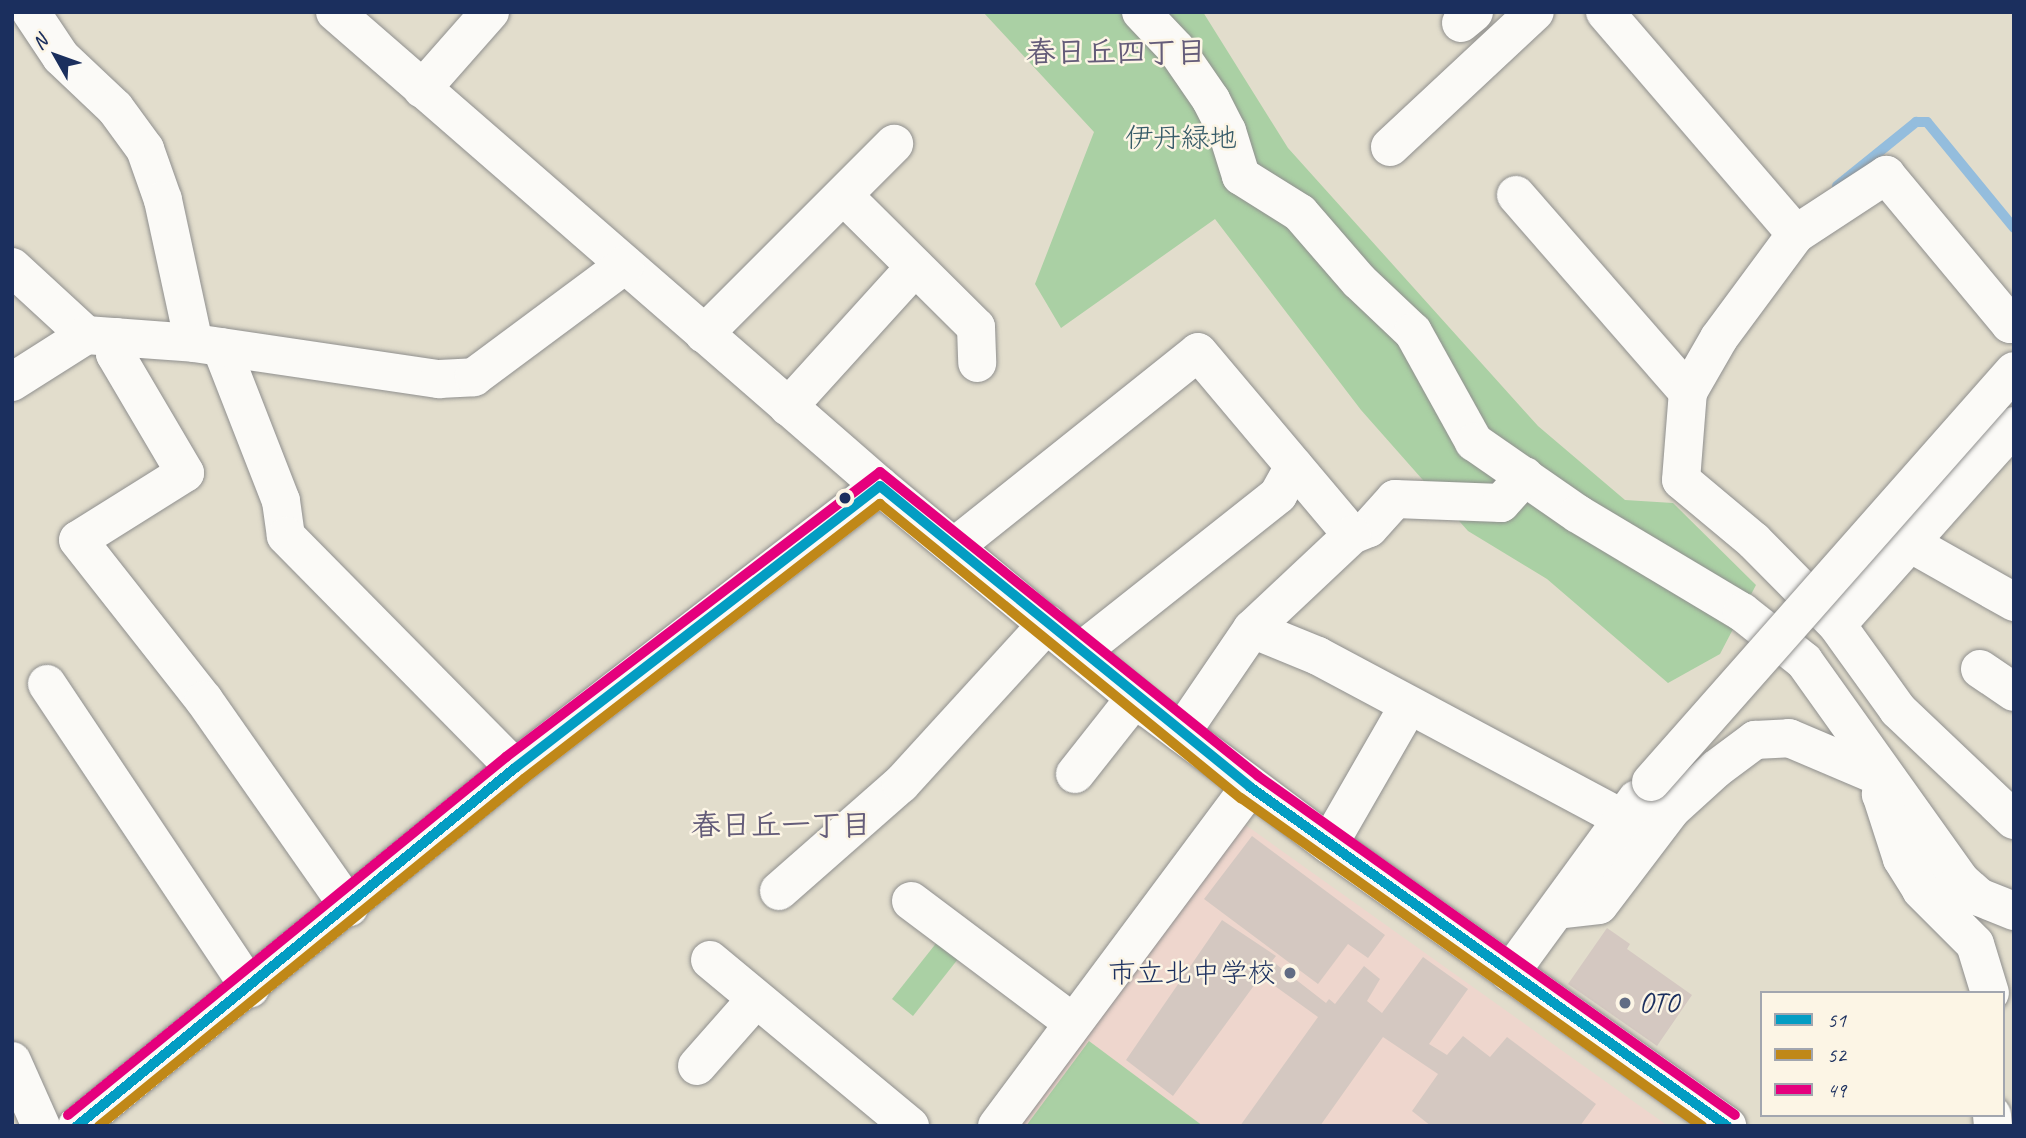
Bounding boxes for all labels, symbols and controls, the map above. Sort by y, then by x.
north arrow [21,21,91,91]
text: N [27,30,53,55]
district label: 春日丘四丁目 [1026,34,1206,70]
park label: 伊丹緑地 [1125,121,1237,155]
unlabelled marker [838,491,852,505]
district label: 春日丘一丁目 [691,807,871,843]
place label: 市立北中学校 [1108,956,1276,990]
marker: 市立北中学校 [1282,965,1298,981]
place label: OTO [1639,986,1679,1020]
legend [1760,991,2005,1117]
marker: OTO [1617,995,1633,1011]
text: 51 [1827,1007,1846,1033]
text: 52 [1827,1042,1846,1068]
text: 49 [1827,1077,1846,1103]

